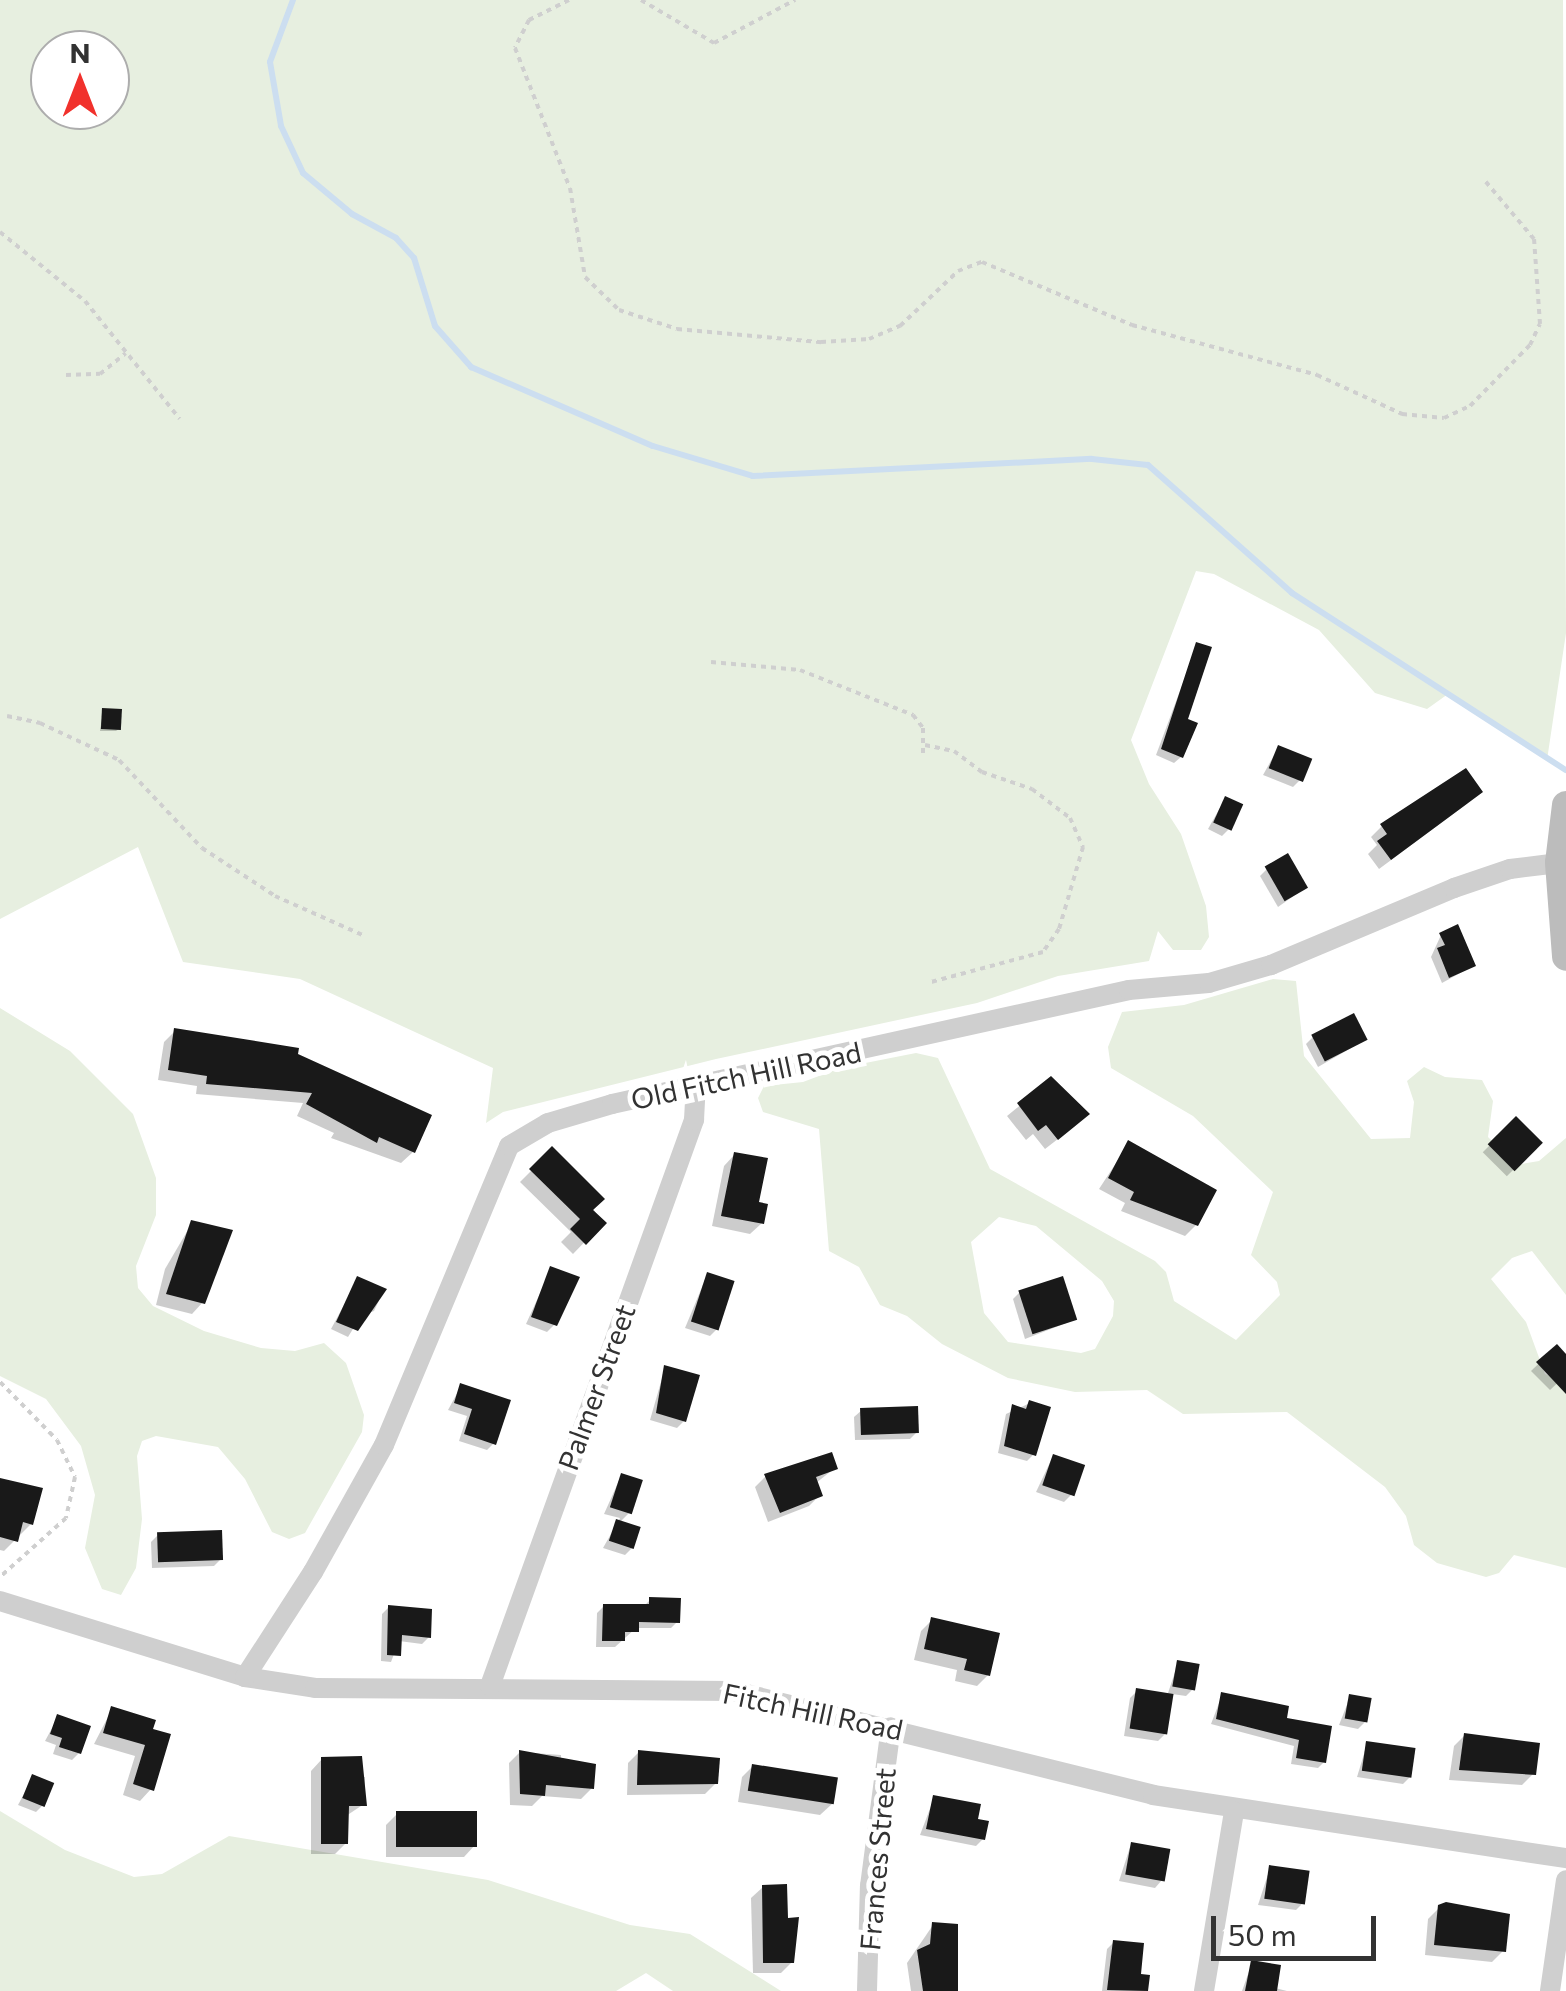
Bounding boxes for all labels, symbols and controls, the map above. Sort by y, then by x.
north arrow [30,30,130,130]
text: N [70,35,91,69]
street label: Old Fitch Hill Road [628,1034,864,1116]
street label: Palmer Street [550,1299,642,1475]
street label: Fitch Hill Road [720,1676,906,1746]
street label: Frances Street [852,1766,902,1952]
scale bar [1216,1896,1381,1958]
text: 50 m [1228,1915,1297,1952]

